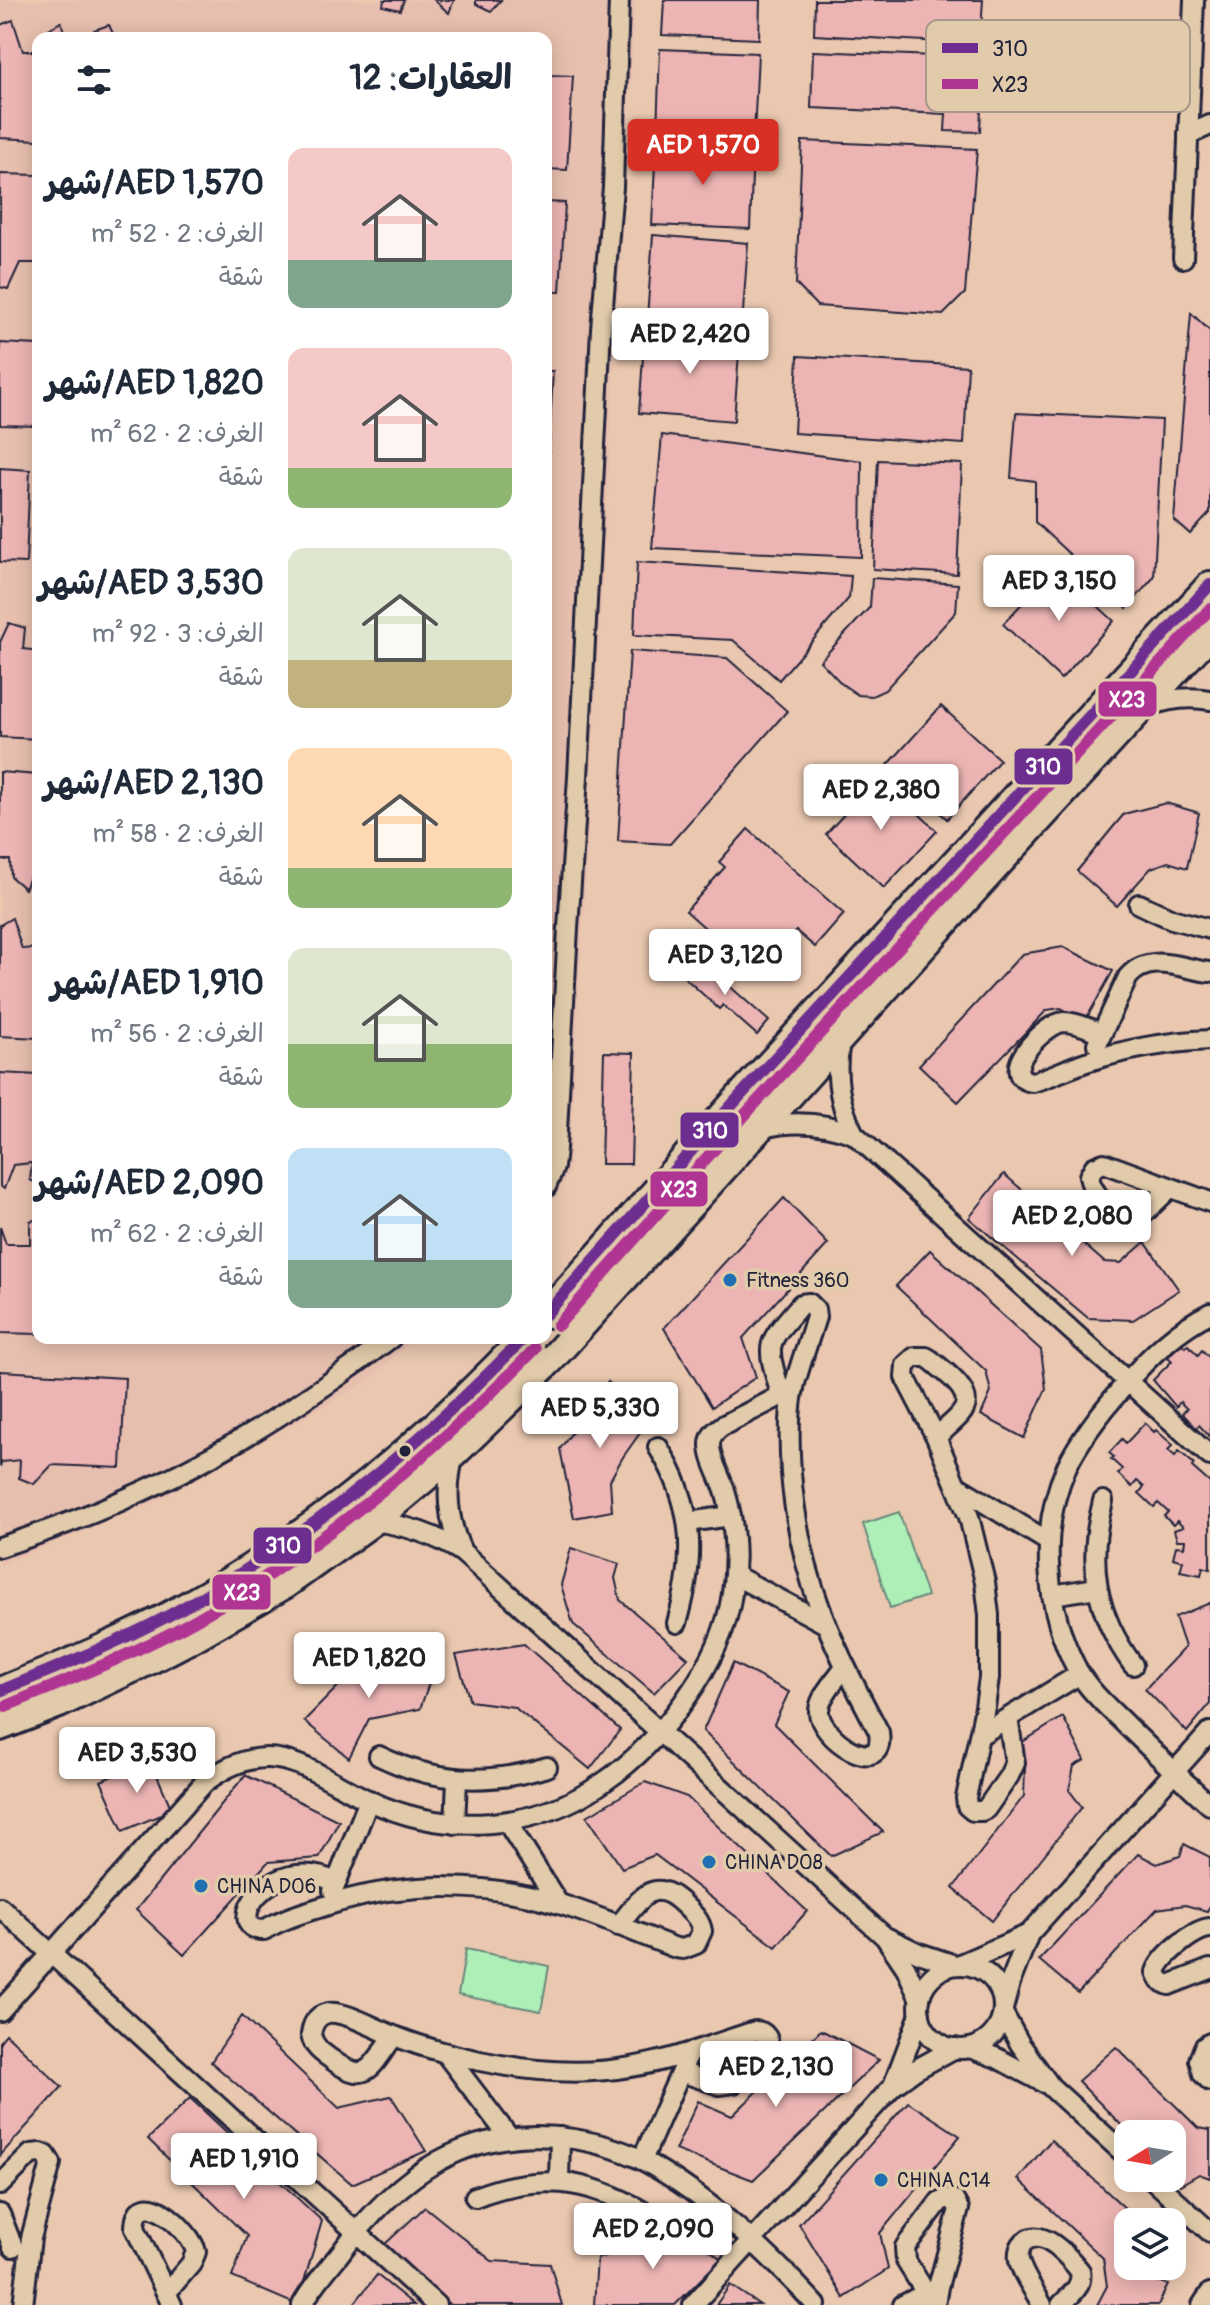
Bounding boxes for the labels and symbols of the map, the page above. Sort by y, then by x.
legend [926,20,1190,112]
text: 310 [992,35,1028,63]
text: X23 [992,71,1028,99]
pin: AED 1,570 [611,119,795,187]
pin: AED 2,420 [598,308,782,376]
pin: AED 3,150 [967,555,1151,623]
line badge: X23 [1097,680,1158,718]
text: X23 [1109,686,1145,714]
line badge: 310 [1013,747,1074,786]
text: 310 [1025,753,1061,781]
pin: AED 2,380 [789,764,973,832]
pin: AED 3,120 [633,929,817,997]
line badge: 310 [679,1111,740,1149]
text: 310 [692,1117,728,1145]
line badge: X23 [649,1170,709,1208]
text: X23 [661,1176,697,1204]
pin: AED 2,080 [980,1190,1164,1258]
place label: Fitness 360 [746,1268,850,1293]
marker: Fitness 360 [721,1271,739,1289]
pin: AED 5,330 [508,1382,692,1450]
unlabelled marker [397,1443,413,1459]
line badge: 310 [252,1526,313,1565]
text: 310 [265,1532,301,1560]
line badge: X23 [211,1573,272,1611]
text: X23 [224,1579,260,1607]
pin: AED 1,820 [277,1632,461,1700]
pin: AED 3,530 [45,1727,229,1795]
place label: CHINA D08 [725,1850,823,1875]
marker: CHINA D08 [700,1853,718,1871]
place label: CHINA D06 [217,1874,316,1899]
marker: CHINA D06 [192,1877,210,1895]
pin: AED 2,130 [684,2041,868,2109]
north arrow [1114,2120,1186,2192]
pin: AED 1,910 [152,2133,336,2201]
place label: CHINA C14 [897,2168,991,2193]
marker: CHINA C14 [872,2171,890,2189]
pin: AED 2,090 [561,2203,745,2271]

